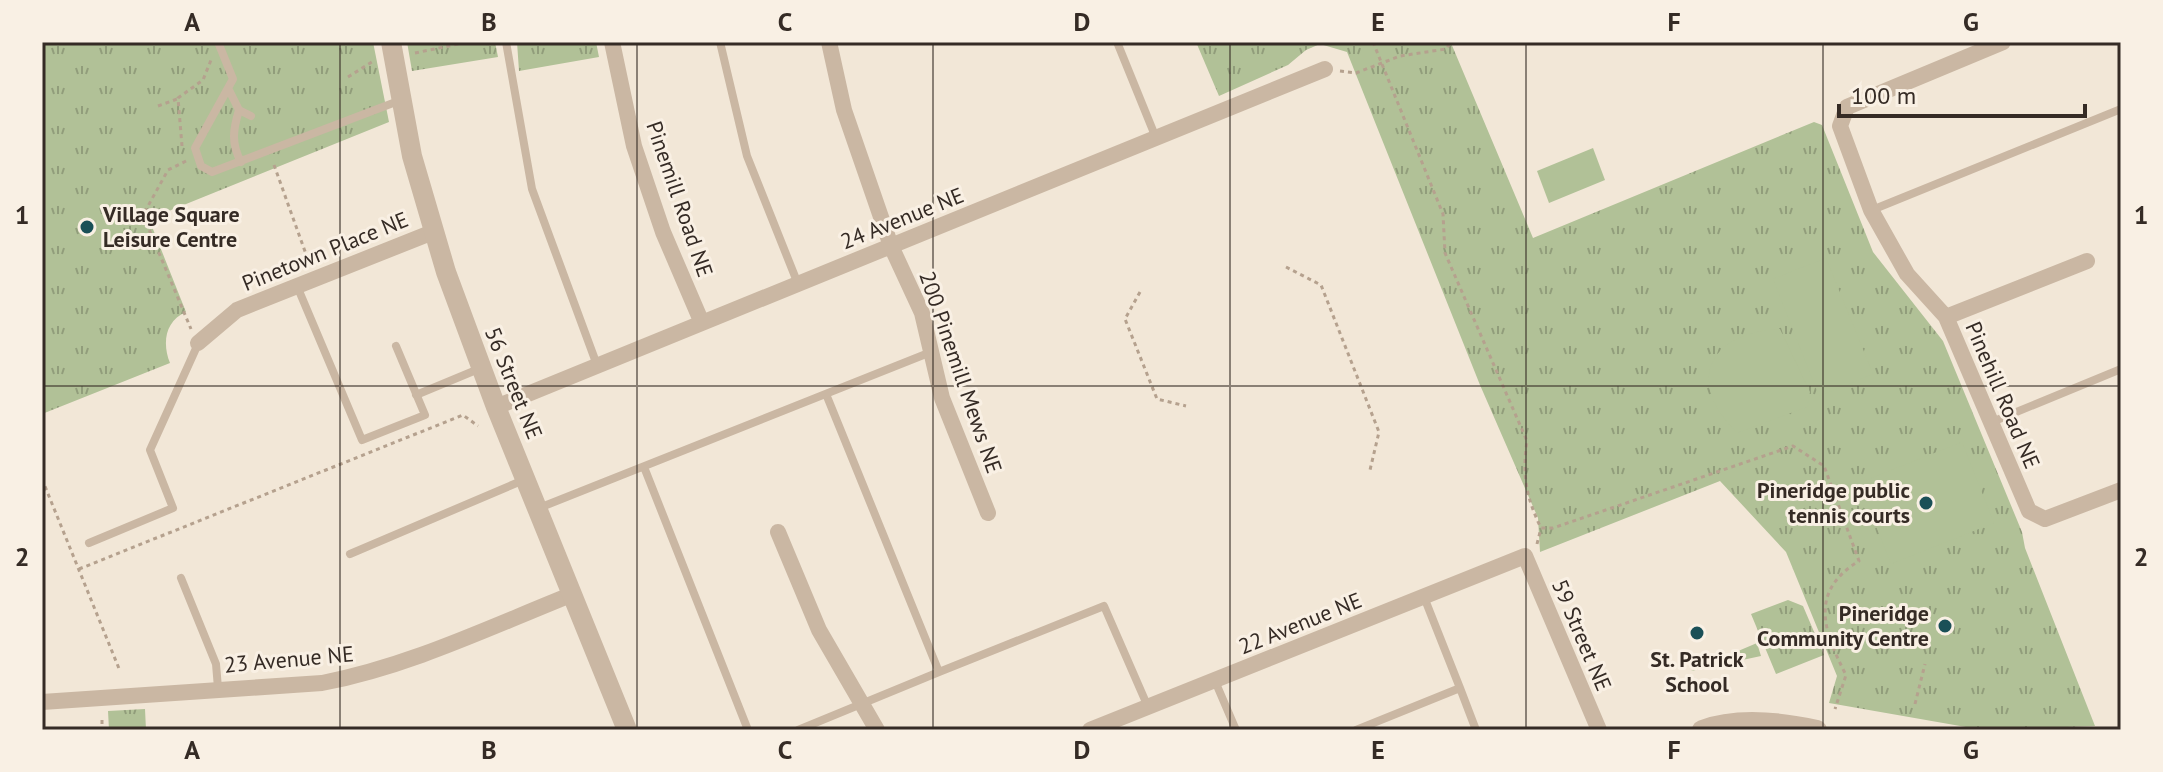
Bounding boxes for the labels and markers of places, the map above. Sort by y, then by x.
place label: Village Square Leisure Centre [102,200,240,253]
marker: Village Square Leisure Centre [78,218,96,236]
place label: Pineridge public tennis courts [1757,476,1910,529]
marker: Pineridge public tennis courts [1917,494,1935,512]
place label: Pineridge Community Centre [1757,599,1929,652]
marker: Pineridge Community Centre [1936,617,1954,635]
marker: St. Patrick School [1688,624,1706,642]
place label: St. Patrick School [1650,645,1744,698]

